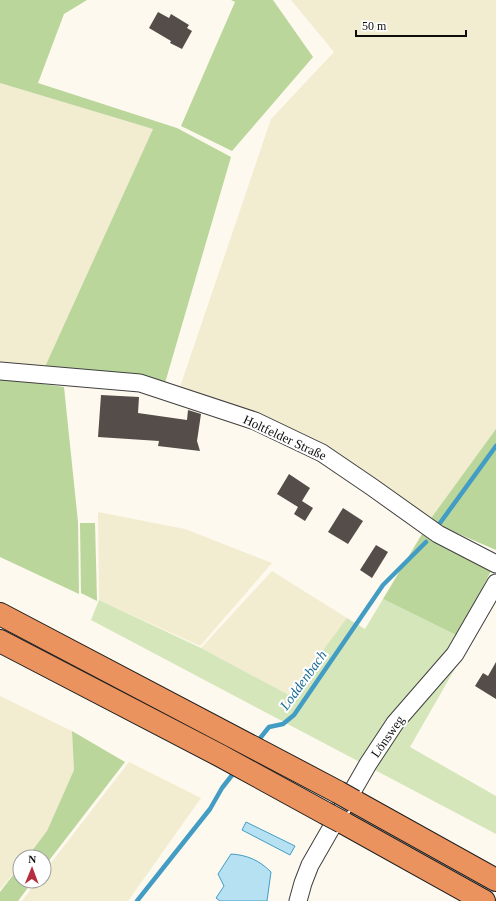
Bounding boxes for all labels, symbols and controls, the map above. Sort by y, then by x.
scale bar [356,12,466,38]
text: 50 m [362,19,387,33]
street label: Holtfelder Straße [241,412,329,463]
water label: Loddenbach [276,648,330,714]
street label: Lönsweg [368,712,408,760]
north arrow [12,849,52,889]
text: N [28,853,36,865]

